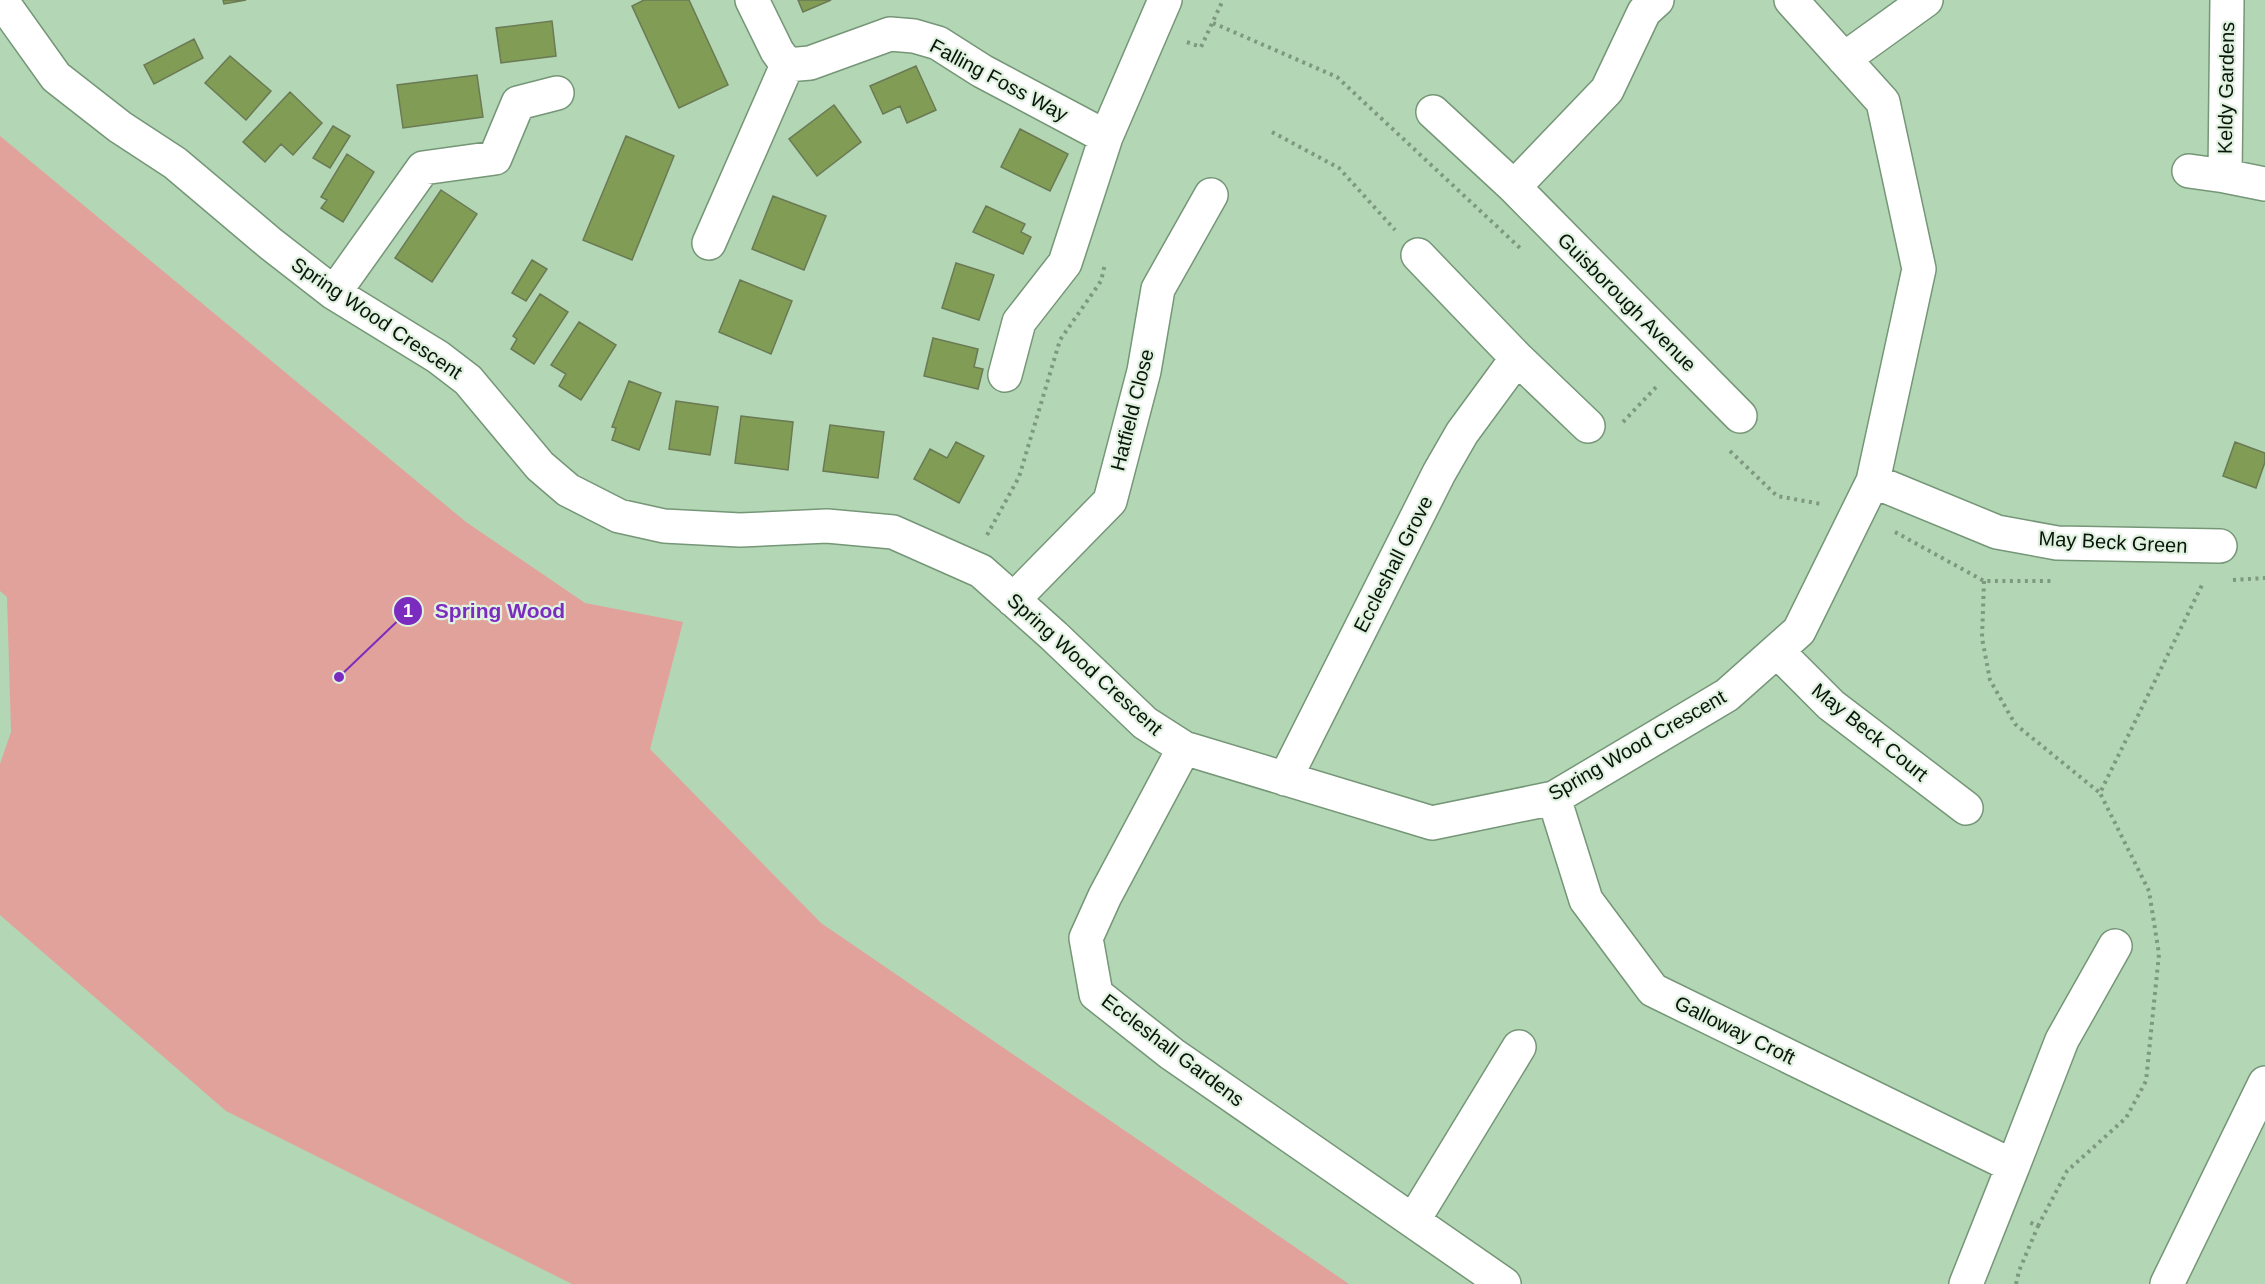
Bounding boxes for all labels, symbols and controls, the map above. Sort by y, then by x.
street label: Keldy Gardens [2214,22,2238,154]
street label: Falling Foss Way [926,34,1072,126]
street label: Guisborough Avenue [1553,228,1701,376]
street label: Spring Wood Crescent [288,253,467,384]
street label: Hatfield Close [1106,347,1158,473]
street label: Eccleshall Grove [1349,492,1437,636]
street label: May Beck Green [2038,527,2188,557]
street label: Spring Wood Crescent [1003,589,1167,740]
callout: Spring Wood [393,591,577,630]
text: Spring Wood [435,599,565,622]
text: 1 [403,601,413,621]
street label: May Beck Court [1808,679,1933,786]
street label: Spring Wood Crescent [1545,685,1730,805]
street label: Eccleshall Gardens [1098,989,1248,1111]
street label: Galloway Croft [1671,991,1799,1069]

